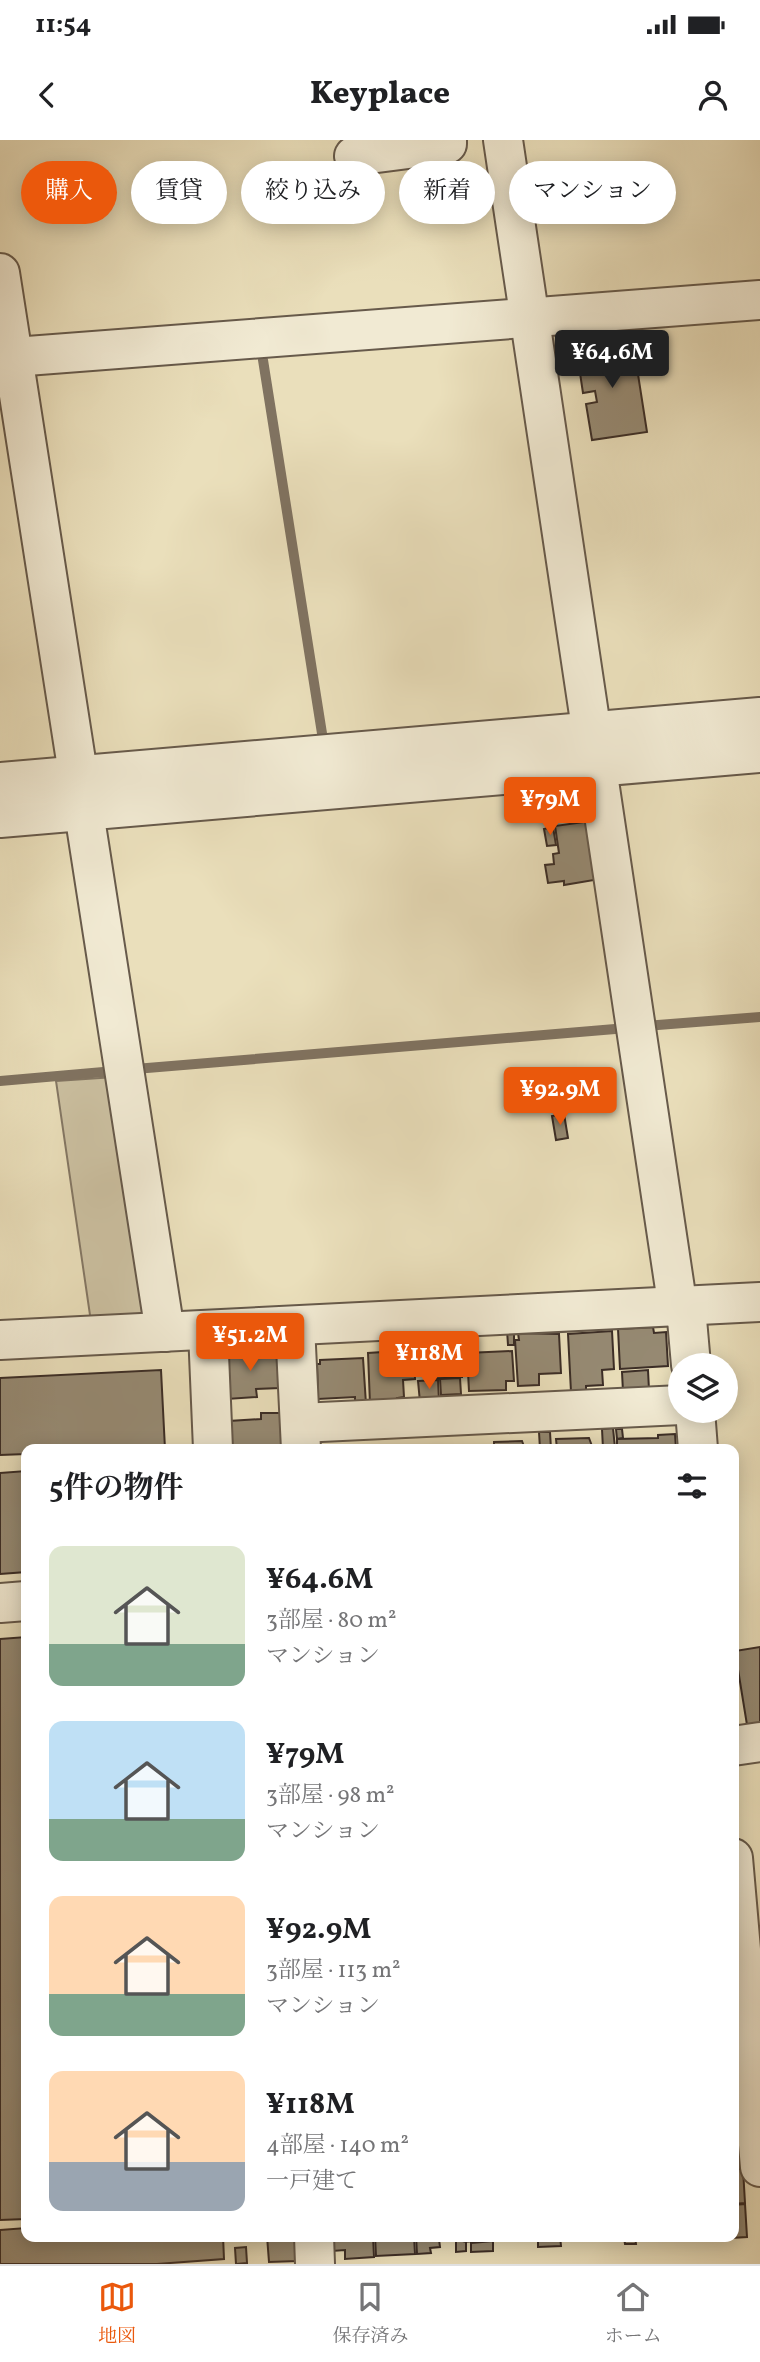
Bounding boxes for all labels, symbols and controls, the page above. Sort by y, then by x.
text: 11:54 [35,7,92,43]
text: Keyplace [310,73,450,117]
icon: back [28,76,66,114]
icon: person [694,76,732,114]
chip: 購入 [21,161,117,224]
chip: 賃貸 [131,161,227,224]
chip: 絞り込み [241,161,385,224]
chip: 新着 [399,161,495,224]
chip: マンション [509,161,676,224]
pin: ¥64.6M [555,330,669,390]
text: ¥64.6M [571,337,653,369]
pin: ¥79M [509,778,591,837]
text: ¥79M [520,784,580,816]
pin: ¥92.9M [503,1068,617,1127]
text: ¥92.9M [520,1074,600,1106]
pin: ¥51.2M [193,1314,307,1373]
text: ¥51.2M [212,1320,288,1352]
pin: ¥118M [380,1332,478,1391]
text: ¥118M [395,1338,463,1370]
map controls [668,1353,738,1423]
button: layers [668,1353,738,1423]
icon: filters [673,1467,711,1505]
text: 5件の物件 [49,1468,183,1510]
text: ¥64.6M [266,1559,373,1601]
icon: home [105,1574,189,1658]
text: 3部屋 · 80 m² [266,1605,396,1637]
text: マンション [266,1641,380,1673]
text: ¥79M [266,1734,344,1776]
icon: home [105,1749,189,1833]
text: 3部屋 · 98 m² [266,1780,395,1812]
text: マンション [266,1816,380,1848]
text: ¥92.9M [266,1909,371,1951]
icon: home [105,1924,189,2008]
text: 3部屋 · 113 m² [266,1955,401,1987]
text: マンション [266,1991,380,2023]
text: ¥118M [266,2084,354,2126]
icon: home [105,2099,189,2183]
text: 4部屋 · 140 m² [266,2130,409,2162]
text: 一戸建て [266,2166,358,2198]
tab: 地図 [98,2278,136,2350]
tab: 保存済み [332,2278,409,2350]
tab: ホーム [605,2278,662,2350]

